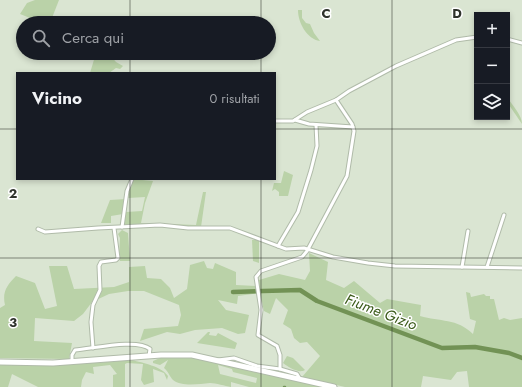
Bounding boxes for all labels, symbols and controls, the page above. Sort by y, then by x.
text: C [321,4,331,23]
text: D [452,4,462,23]
map controls [474,12,510,120]
button: + [474,12,510,48]
search box [16,16,276,60]
icon: search [30,27,52,49]
text: Cerca qui [62,27,124,49]
button: − [474,48,510,84]
button: layers [474,84,510,120]
text: Vicino [32,86,82,110]
text: 0 risultati [210,89,260,108]
text: 2 [9,184,17,203]
water label: Fiume Gizio [342,288,420,336]
text: 3 [9,313,17,332]

